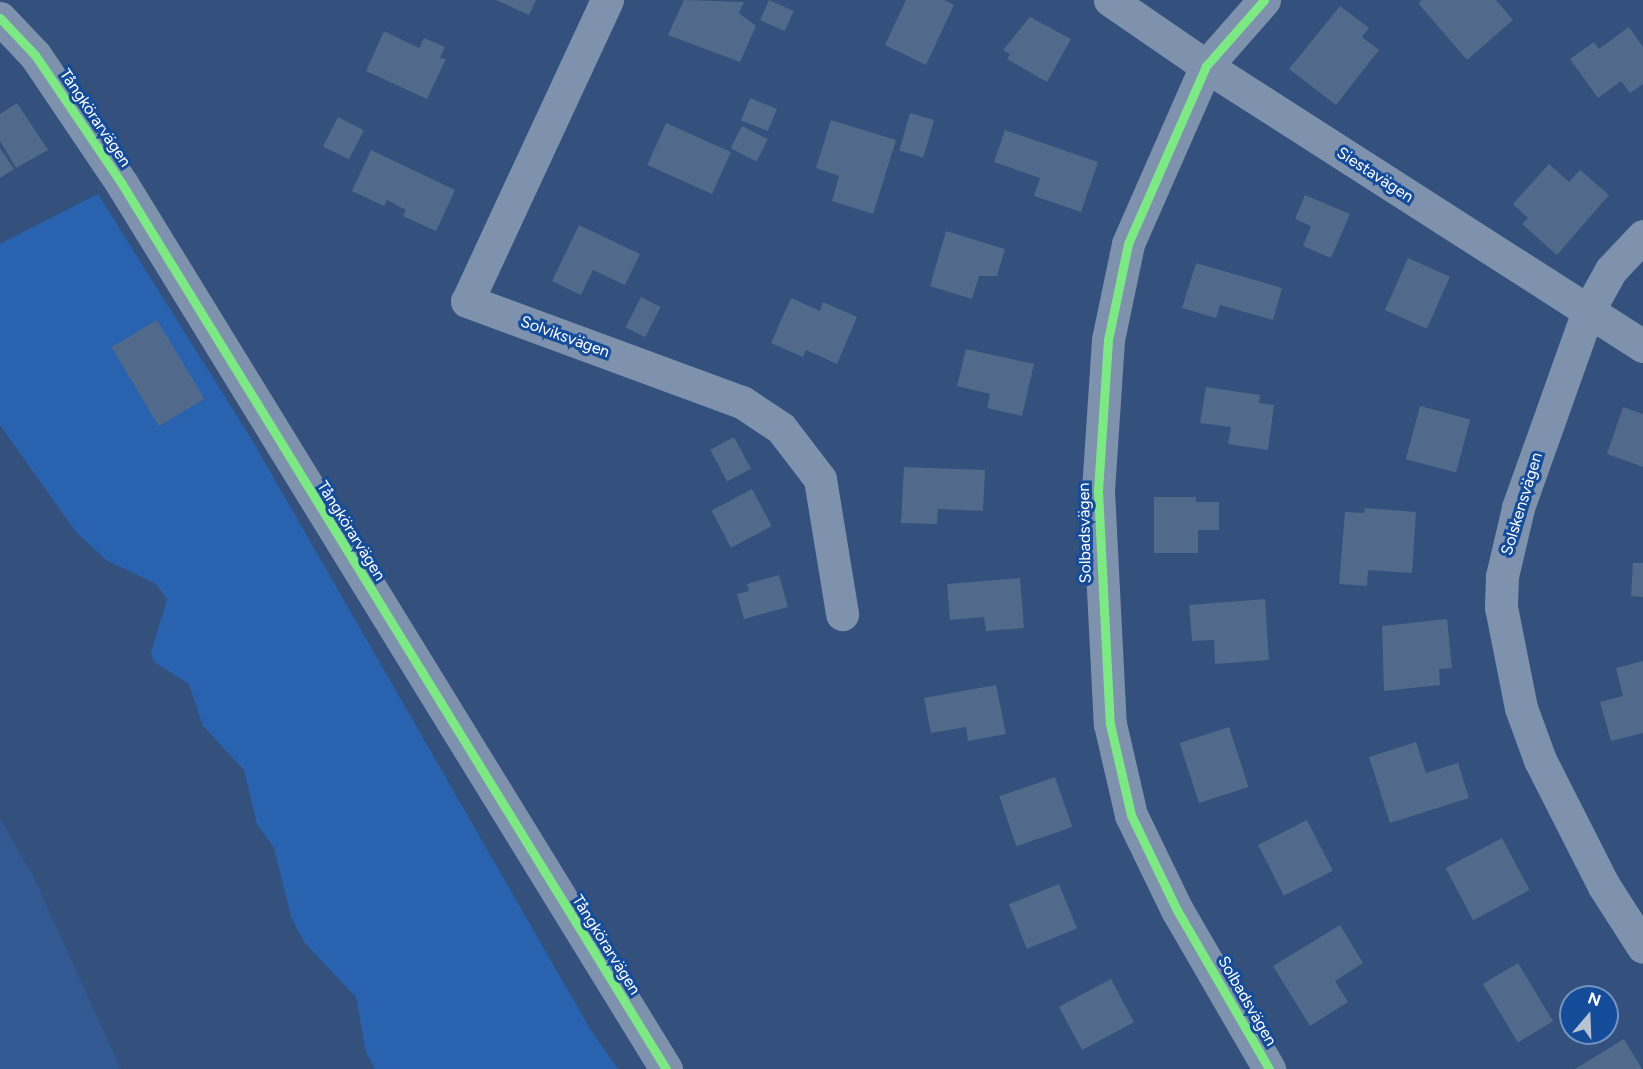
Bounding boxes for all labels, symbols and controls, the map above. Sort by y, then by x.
street label: Tångkörarvägen [55,66,135,170]
street label: Siestavägen [1333,143,1417,207]
street label: Solviksvägen [518,312,612,362]
street label: Solskensvägen [1497,450,1547,558]
street label: Tångkörarvägen [313,478,389,584]
street label: Solbadsvägen [1075,483,1095,583]
street label: Tångkörarvägen [568,892,644,998]
street label: Solbadsvägen [1214,953,1280,1049]
north arrow [1559,985,1619,1045]
text: N [1585,988,1603,1010]

